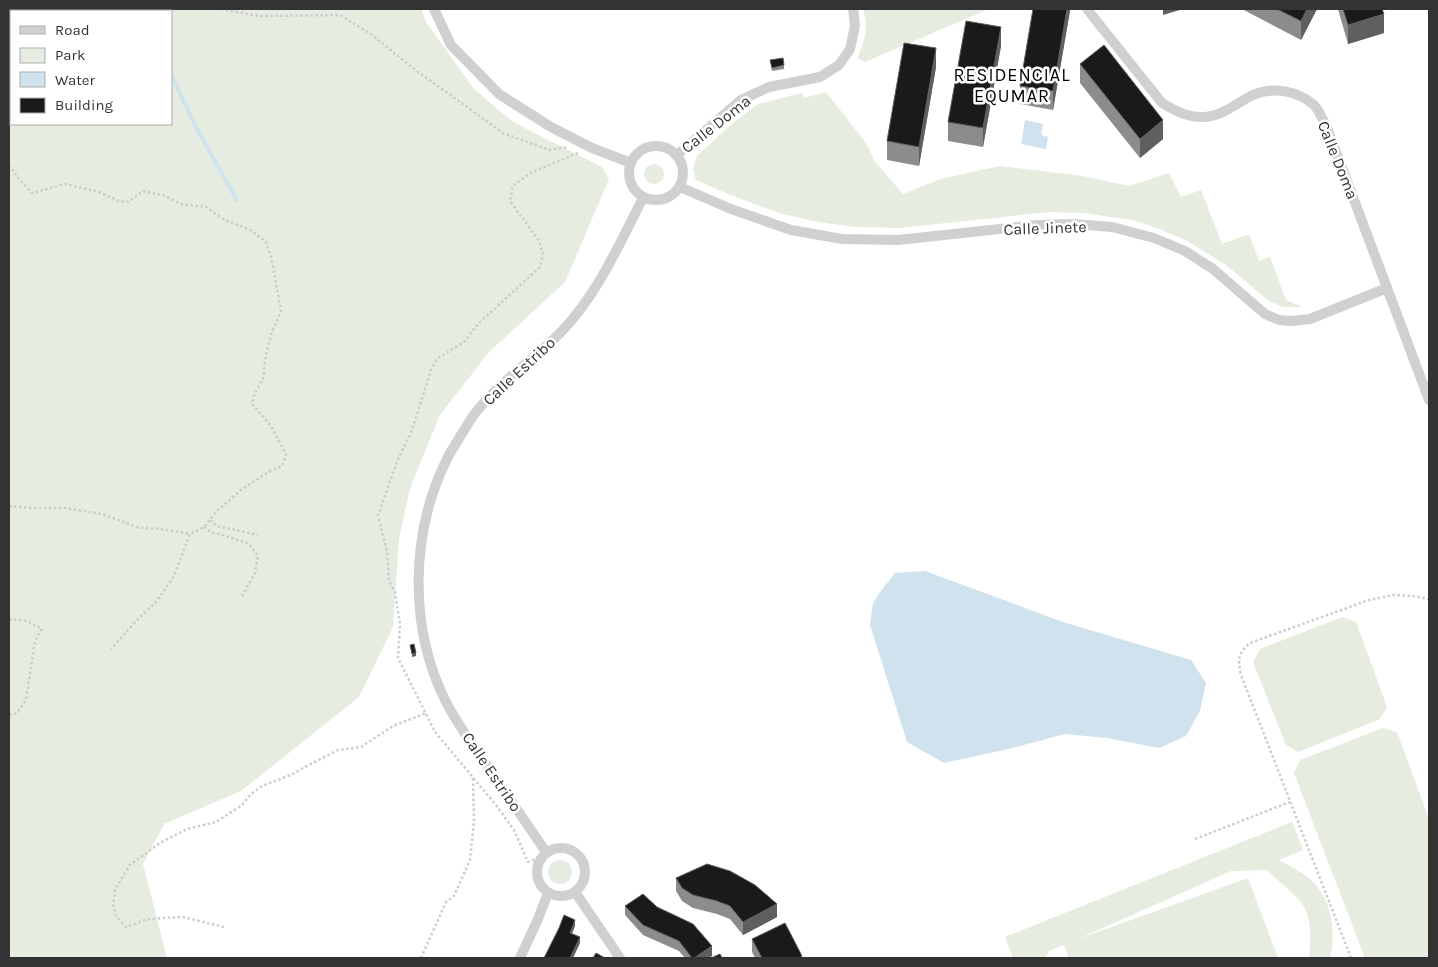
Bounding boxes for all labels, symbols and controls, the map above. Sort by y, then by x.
legend [10,10,172,125]
text: Road [55,21,90,39]
text: Park [55,46,85,64]
district label: RESIDENCIAL EQUMAR [953,64,1071,107]
text: Water [55,71,96,89]
street label: Calle Doma [678,91,754,157]
text: Building [55,96,113,114]
street label: Calle Doma [1314,118,1362,202]
street label: Calle Jinete [1003,217,1087,239]
street label: Calle Estribo [479,333,559,409]
street label: Calle Estribo [458,729,526,815]

